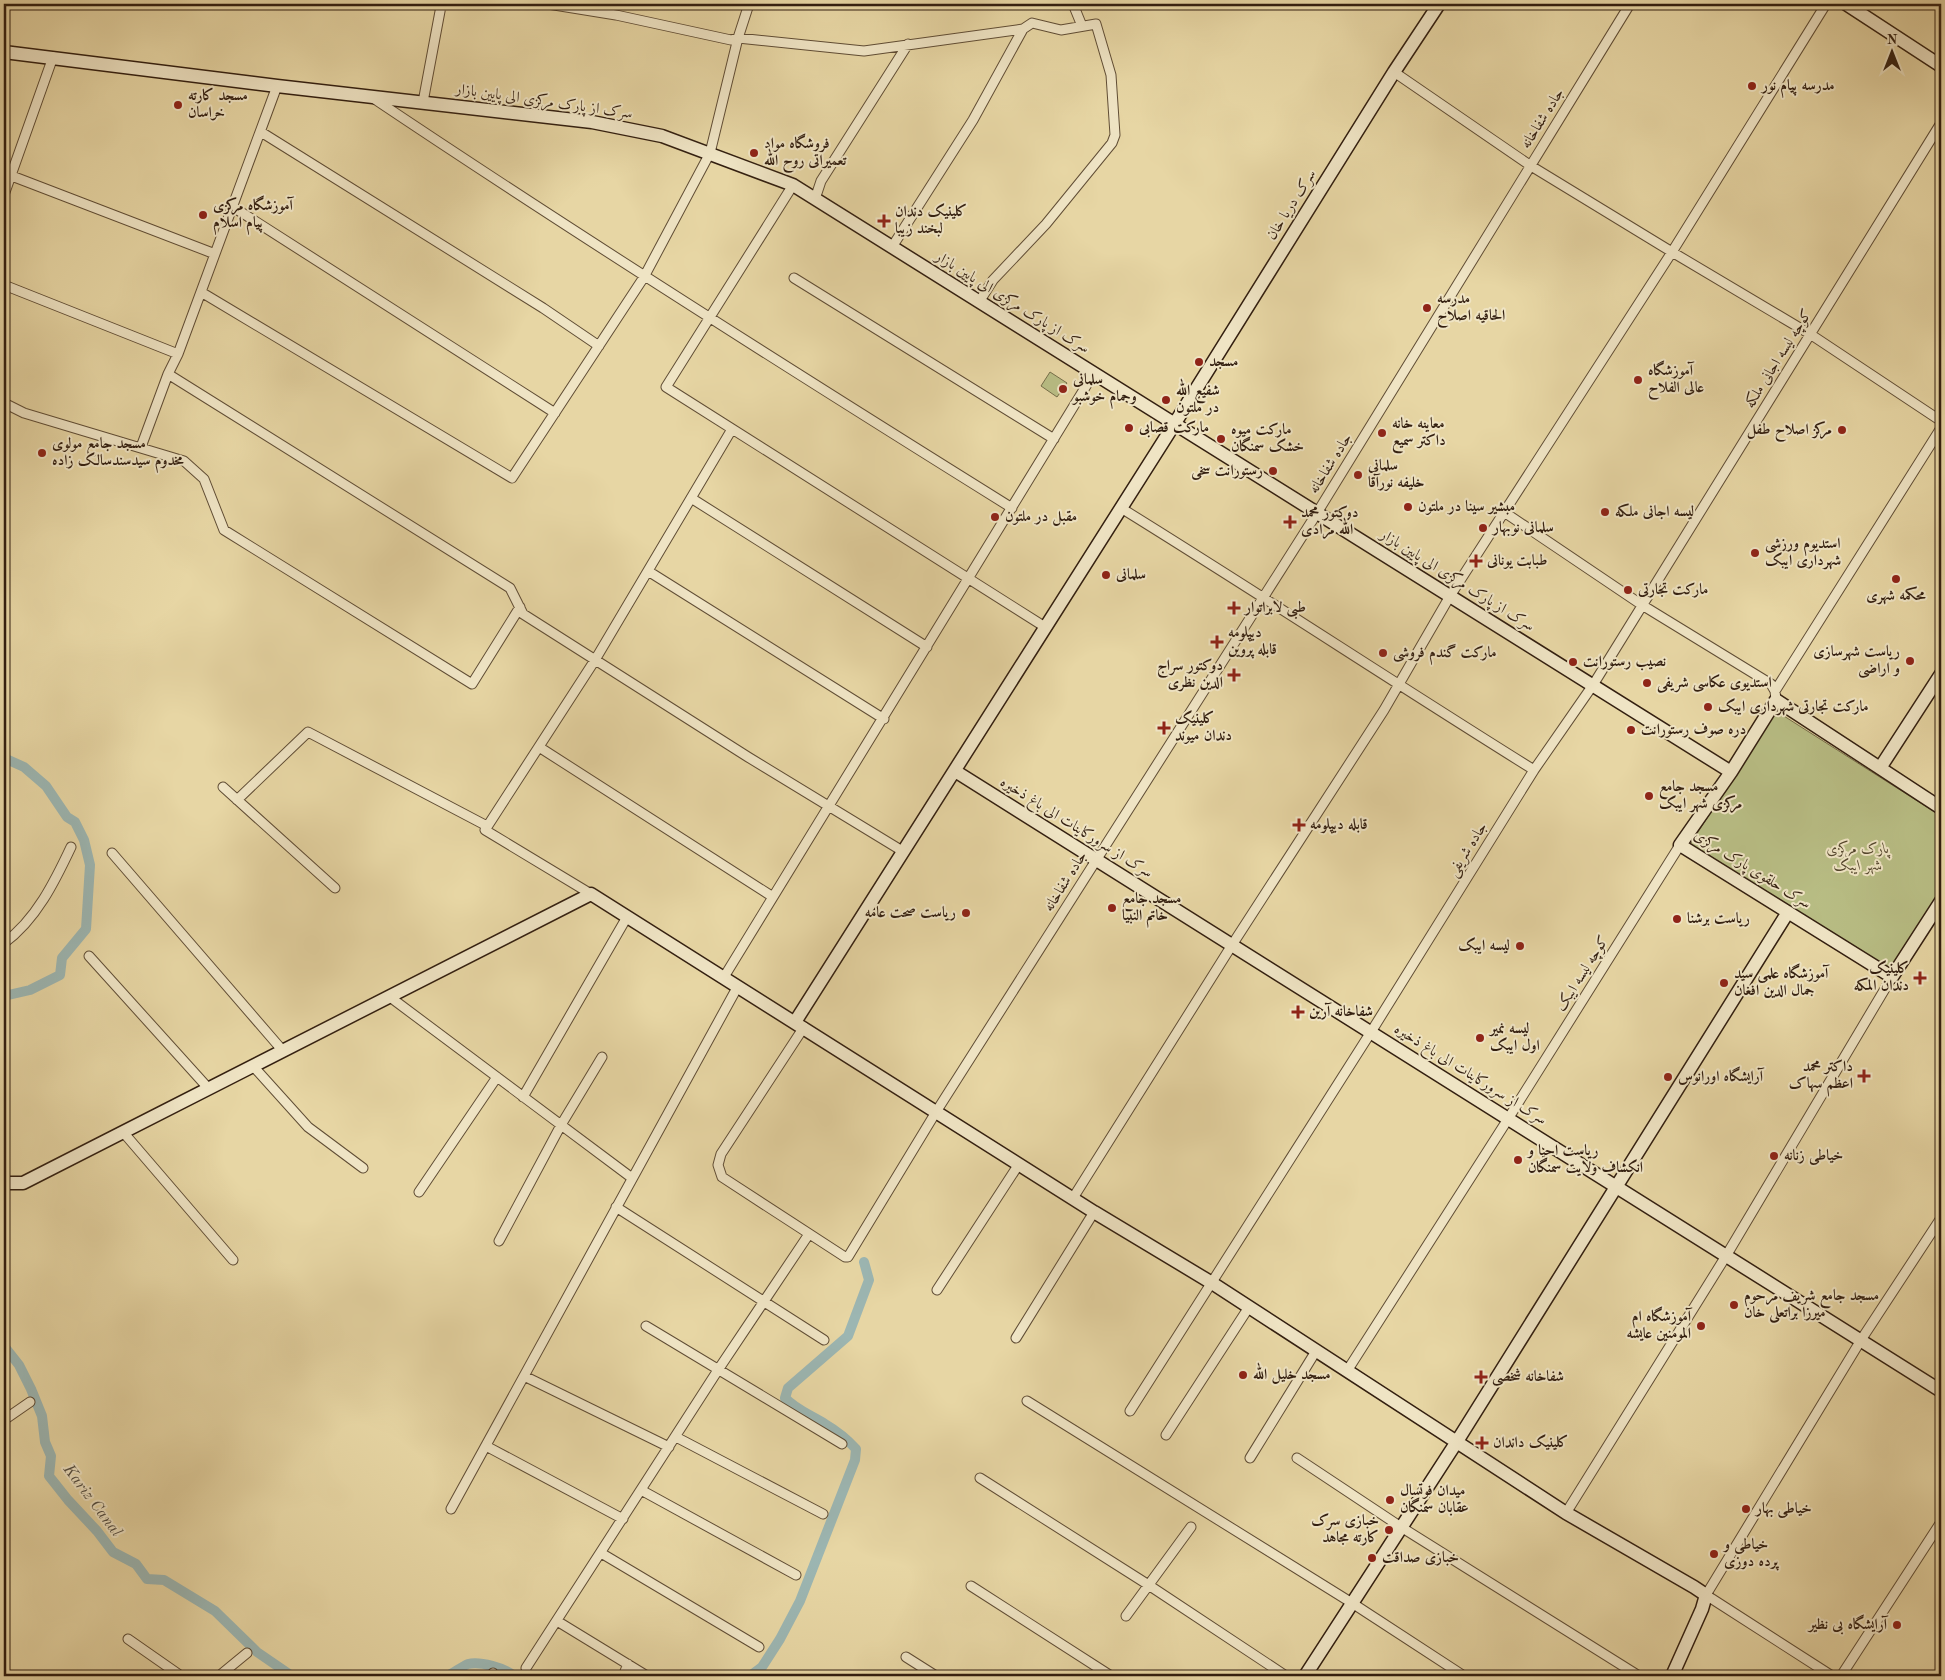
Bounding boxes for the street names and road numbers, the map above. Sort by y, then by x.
street label: سرک از پارک مرکزی الی پایین بازار [452,80,634,124]
street label: جاده شفاخانه [1519,86,1567,152]
street label: سرک دریا خان [1264,167,1320,243]
street label: سرک از پارک مرکزی الی پایین بازار [930,247,1093,358]
street label: کوچه لیسه اجانی ملکه [1741,306,1817,412]
street label: جاده شفاخانه [1307,431,1355,497]
street label: سرک از پارک مرکزی الی پایین بازار [1375,525,1538,636]
street label: سرک از سرورکاینات الی باغ ذخیره [995,774,1155,885]
street label: جاده شریفی [1446,820,1492,881]
street label: سرک حلقوی پارک مرکزی [1690,826,1814,914]
street label: جاده شفاخانه [1042,849,1090,915]
street label: کوچه لیسه ایبک [1552,933,1614,1015]
street label: سرک از سرورکاینات الی باغ ذخیره [1389,1021,1549,1132]

